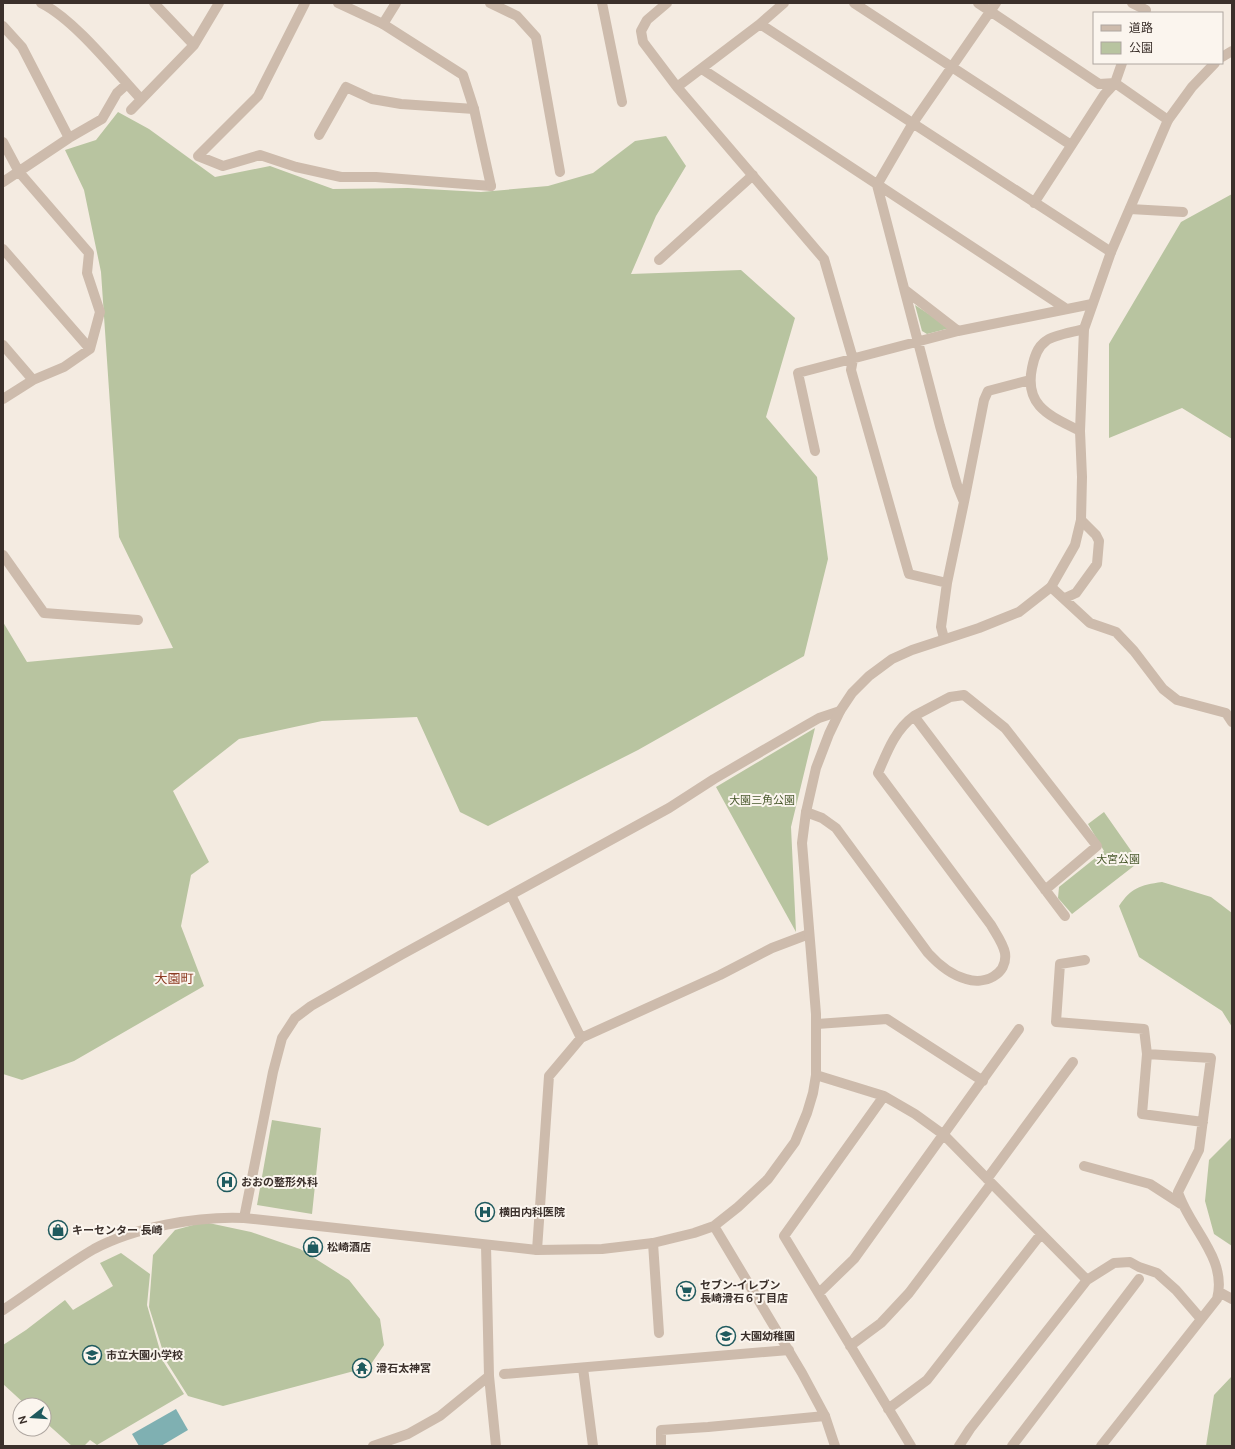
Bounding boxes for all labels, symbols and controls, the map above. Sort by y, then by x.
legend [1093,12,1223,64]
text: 道路 [1129,21,1153,34]
text: 公園 [1129,41,1153,54]
park label: 大園三角公園 [729,794,795,806]
park label: 大宮公園 [1096,853,1140,865]
district label: 大園町 [154,971,194,985]
hospital icon: おおの整形外科 [216,1171,238,1193]
place label: おおの整形外科 [241,1176,318,1188]
hospital icon: 横田内科医院 [474,1201,496,1223]
place label: 横田内科医院 [499,1206,565,1218]
shop icon: キーセンター 長崎 [47,1219,69,1241]
place label: キーセンター 長崎 [72,1224,163,1236]
shop icon: 松崎酒店 [302,1236,324,1258]
place label: 松崎酒店 [327,1241,371,1253]
place label: セブン-イレブン 長崎滑石６丁目店 [700,1279,788,1304]
supermarket icon: セブン-イレブン 長崎滑石６丁目店 [675,1280,697,1302]
school or university icon: 大園幼稚園 [715,1325,737,1347]
place label: 大園幼稚園 [740,1330,795,1342]
school or university icon: 市立大園小学校 [81,1344,103,1366]
place label: 市立大園小学校 [106,1349,183,1361]
temple icon: 滑石太神宮 [351,1357,373,1379]
place label: 滑石太神宮 [376,1362,431,1374]
north arrow [12,1397,52,1437]
text: N [15,1414,29,1426]

